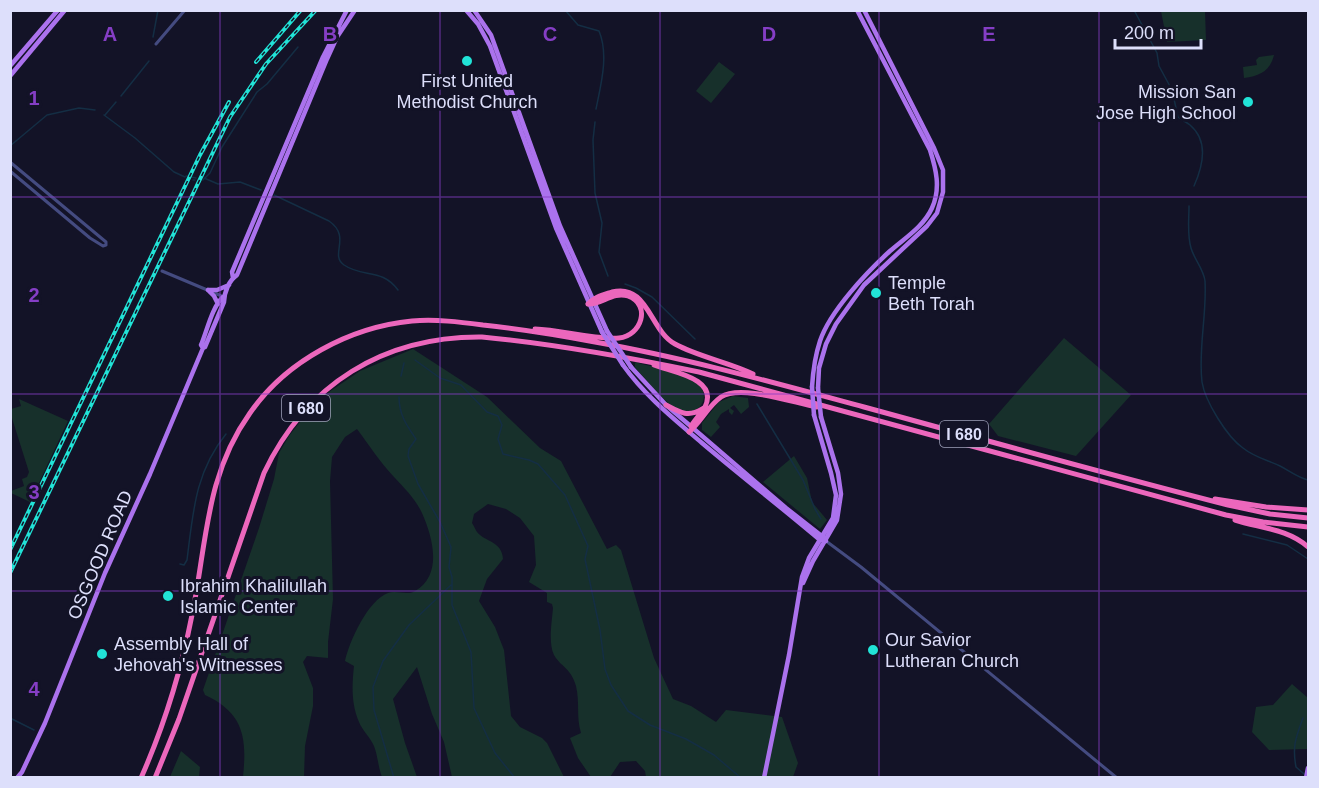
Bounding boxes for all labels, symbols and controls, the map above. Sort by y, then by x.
scale bar [1115,12,1200,50]
text: A [103,23,117,45]
text: B [323,23,337,45]
text: C [543,23,557,45]
text: D [762,23,776,45]
text: E [982,23,996,45]
text: 200 m [1124,23,1174,43]
marker: First United Methodist Church [460,54,474,68]
place label: First United Methodist Church [396,71,538,112]
place label: Mission San Jose High School [1096,82,1236,123]
text: 1 [28,87,40,109]
marker: Mission San Jose High School [1241,95,1255,109]
place label: Temple Beth Torah [888,273,975,314]
text: 2 [28,284,40,306]
marker: Temple Beth Torah [869,286,883,300]
road number: I 680 [282,395,330,421]
road number: I 680 [940,421,988,447]
text: 3 [28,481,40,503]
street label: OSGOOD ROAD [64,488,136,622]
place label: Ibrahim Khalilullah Islamic Center [180,576,327,617]
marker: Ibrahim Khalilullah Islamic Center [161,589,175,603]
place label: Our Savior Lutheran Church [885,630,1019,671]
place label: Assembly Hall of Jehovah's Witnesses [114,634,283,675]
marker: Our Savior Lutheran Church [866,643,880,657]
marker: Assembly Hall of Jehovah's Witnesses [95,647,109,661]
text: 4 [28,678,40,700]

